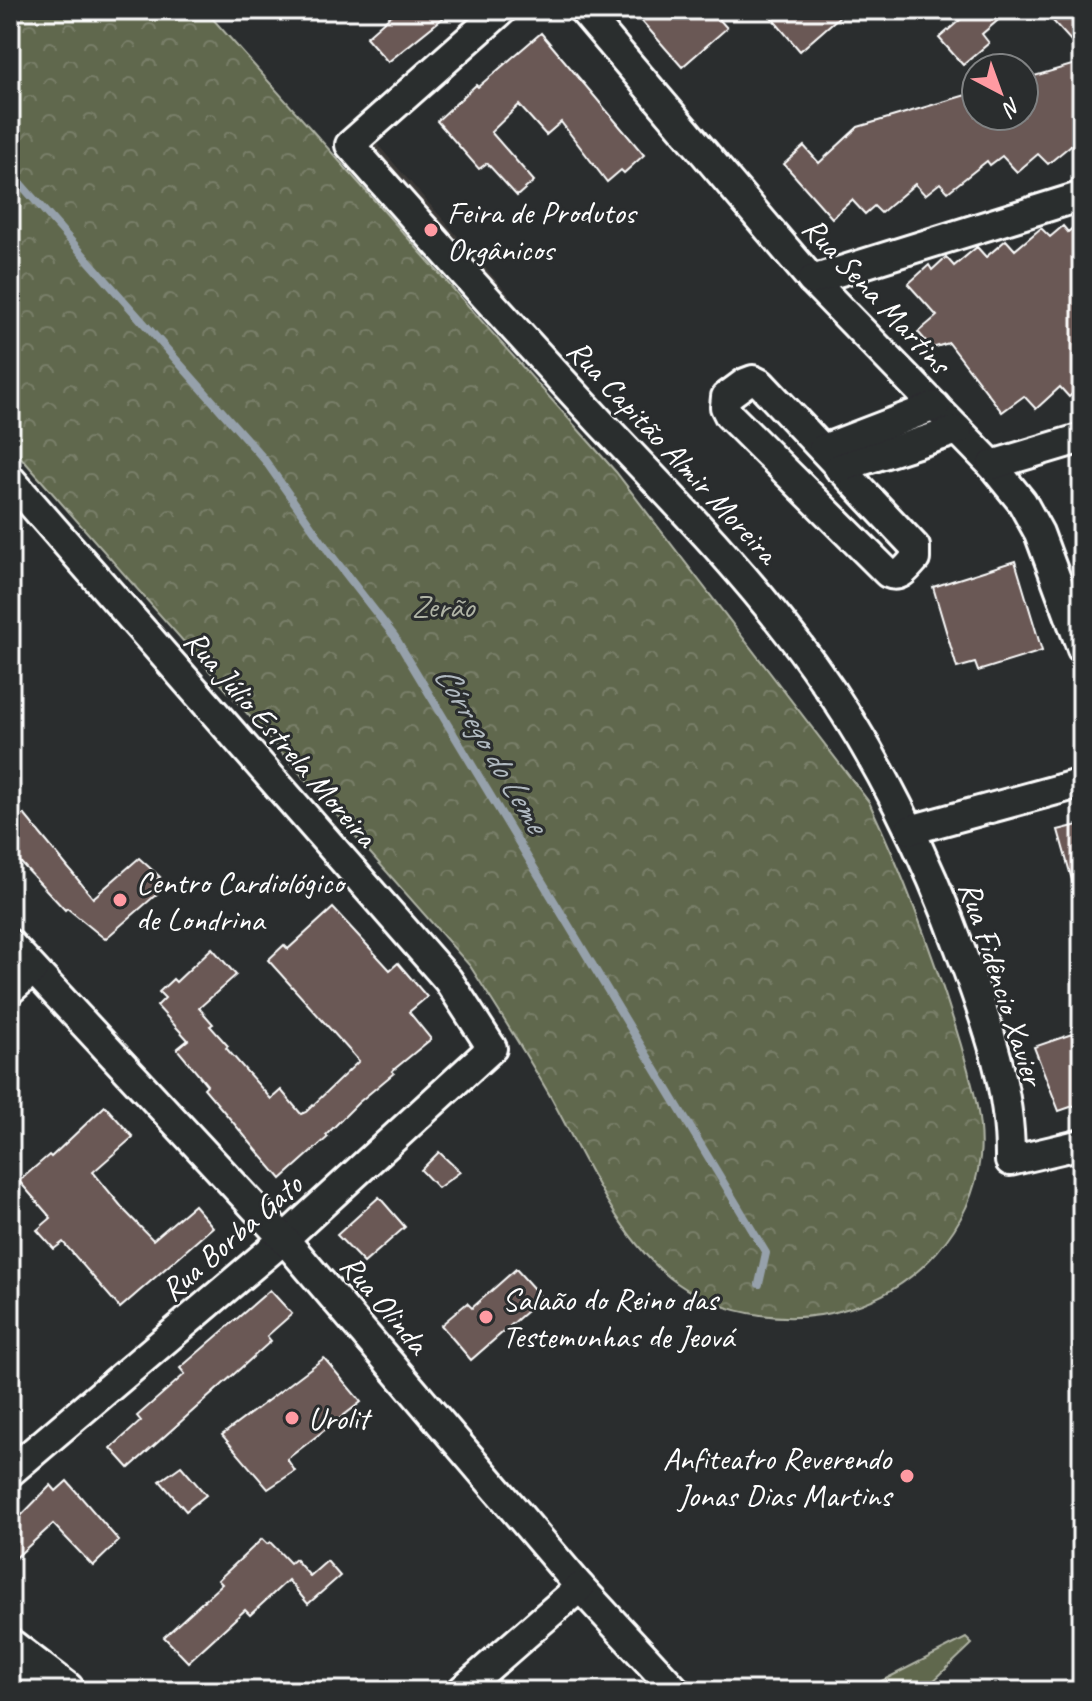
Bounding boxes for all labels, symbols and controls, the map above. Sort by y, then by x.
north arrow [960,52,1040,132]
text: N [996,91,1027,124]
place label: Feira de Produtos Orgânicos [447,192,639,270]
street label: Rua Sena Martins [793,208,961,384]
marker: Feira de Produtos Orgânicos [422,221,440,239]
street label: Rua Capitão Almir Moreira [558,331,789,574]
park label: Zerão [412,586,476,627]
street label: Rua Júlio Estrela Moreira [175,621,388,857]
water label: Córrego do Leme [425,657,561,844]
place label: Centro Cardiológico de Londrina [136,862,347,940]
street label: Rua Fidêncio Xavier [949,876,1055,1093]
marker: Centro Cardiológico de Londrina [111,891,129,909]
street label: Rua Borba Gato [152,1164,312,1310]
street label: Rua Olinda [331,1246,439,1364]
place label: Salaão do Reino das Testemunhas de Jeová [502,1279,737,1357]
marker: Salaão do Reino das Testemunhas de Jeová [477,1308,495,1326]
place label: Urolit [308,1398,373,1439]
marker: Urolit [283,1409,301,1427]
place label: Anfiteatro Reverendo Jonas Dias Martins [663,1438,894,1516]
marker: Anfiteatro Reverendo Jonas Dias Martins [898,1467,916,1485]

